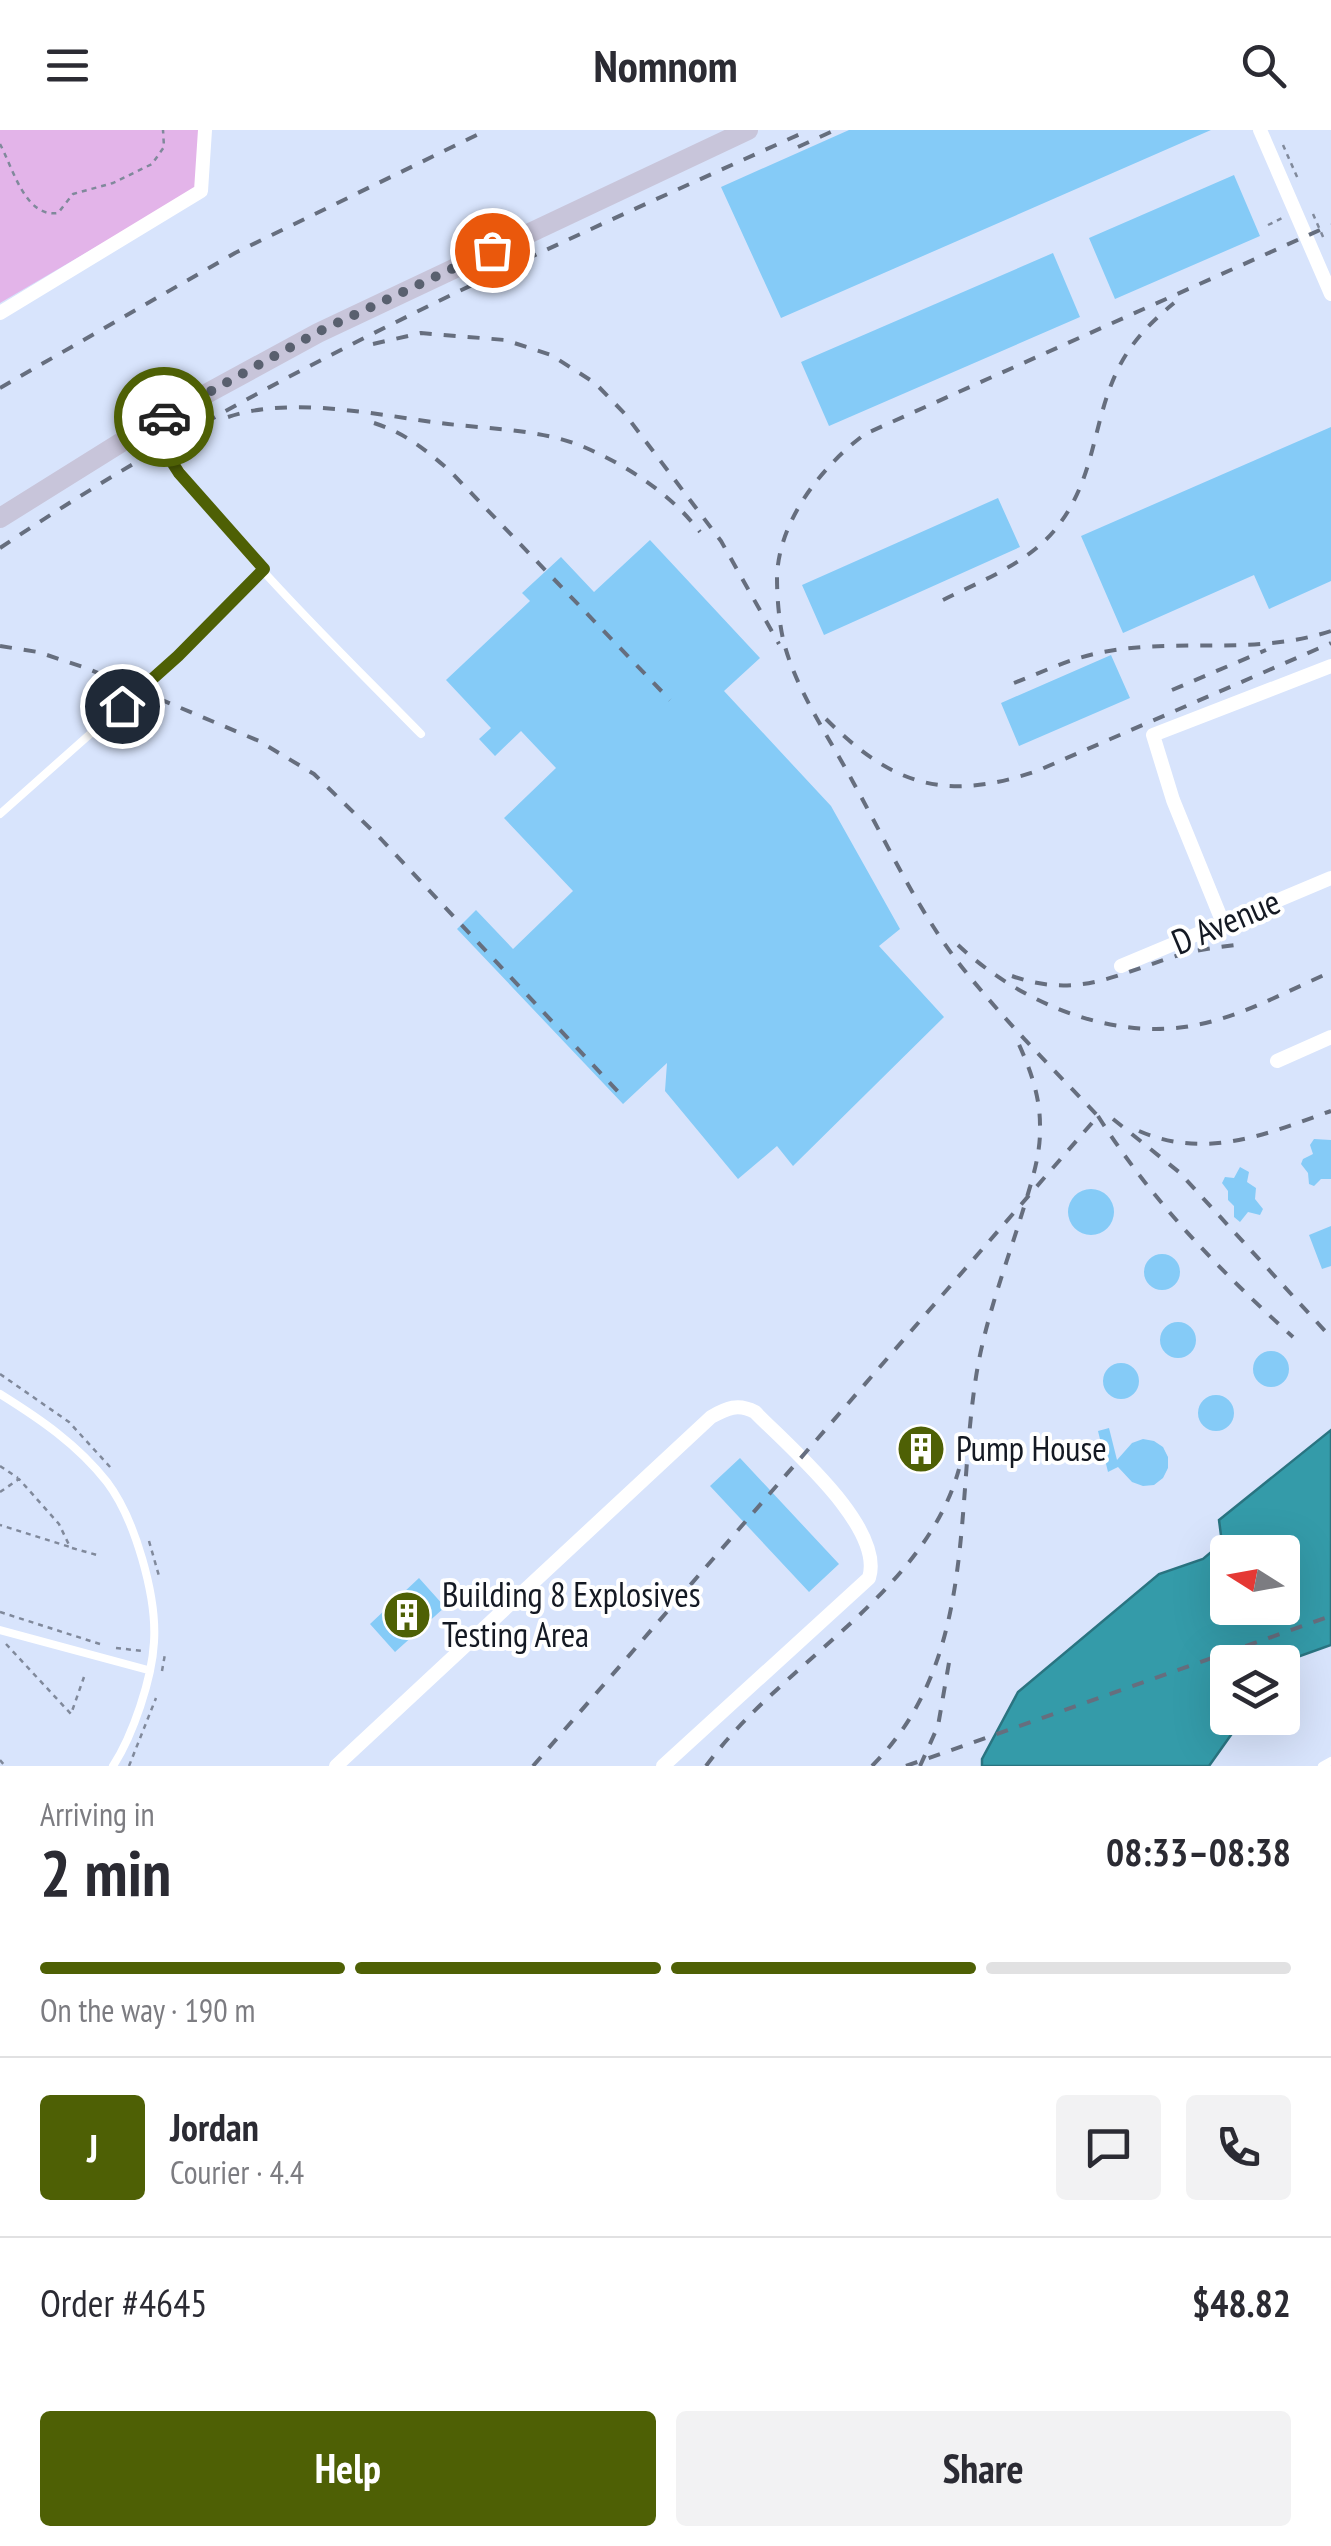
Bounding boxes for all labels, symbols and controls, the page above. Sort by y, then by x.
text: Nomnom [593,36,738,94]
icon: menu [40,38,95,93]
icon: search [1236,38,1291,93]
pin [450,208,535,293]
icon: bag [465,223,520,278]
courier [114,367,214,467]
icon: car [137,390,192,445]
pin [80,664,165,749]
icon: home [95,679,150,734]
street label: D Avenue [1164,878,1287,964]
building icon: Pump House [895,1423,947,1475]
place label: Pump House [956,1425,1107,1471]
north arrow [1210,1535,1300,1625]
map controls [1210,1535,1300,1735]
place label: Building 8 Explosives Testing Area [442,1571,700,1657]
building icon: Building 8 Explosives Testing Area [381,1589,433,1641]
button: layers [1210,1645,1300,1735]
text: Arriving in [40,1793,155,1835]
text: 08:33–08:38 [1106,1827,1291,1876]
text: 2 min [40,1830,171,1914]
text: On the way · 190 m [40,1989,255,2031]
button: chat [1056,2095,1161,2200]
button: phone [1186,2095,1291,2200]
text: Jordan [170,2102,259,2151]
text: J [87,2123,98,2172]
text: Courier · 4.4 [170,2151,304,2193]
text: Order #4645 [40,2278,207,2327]
text: $48.82 [1192,2278,1291,2327]
button: Help [40,2411,656,2526]
button: Share [676,2411,1291,2526]

